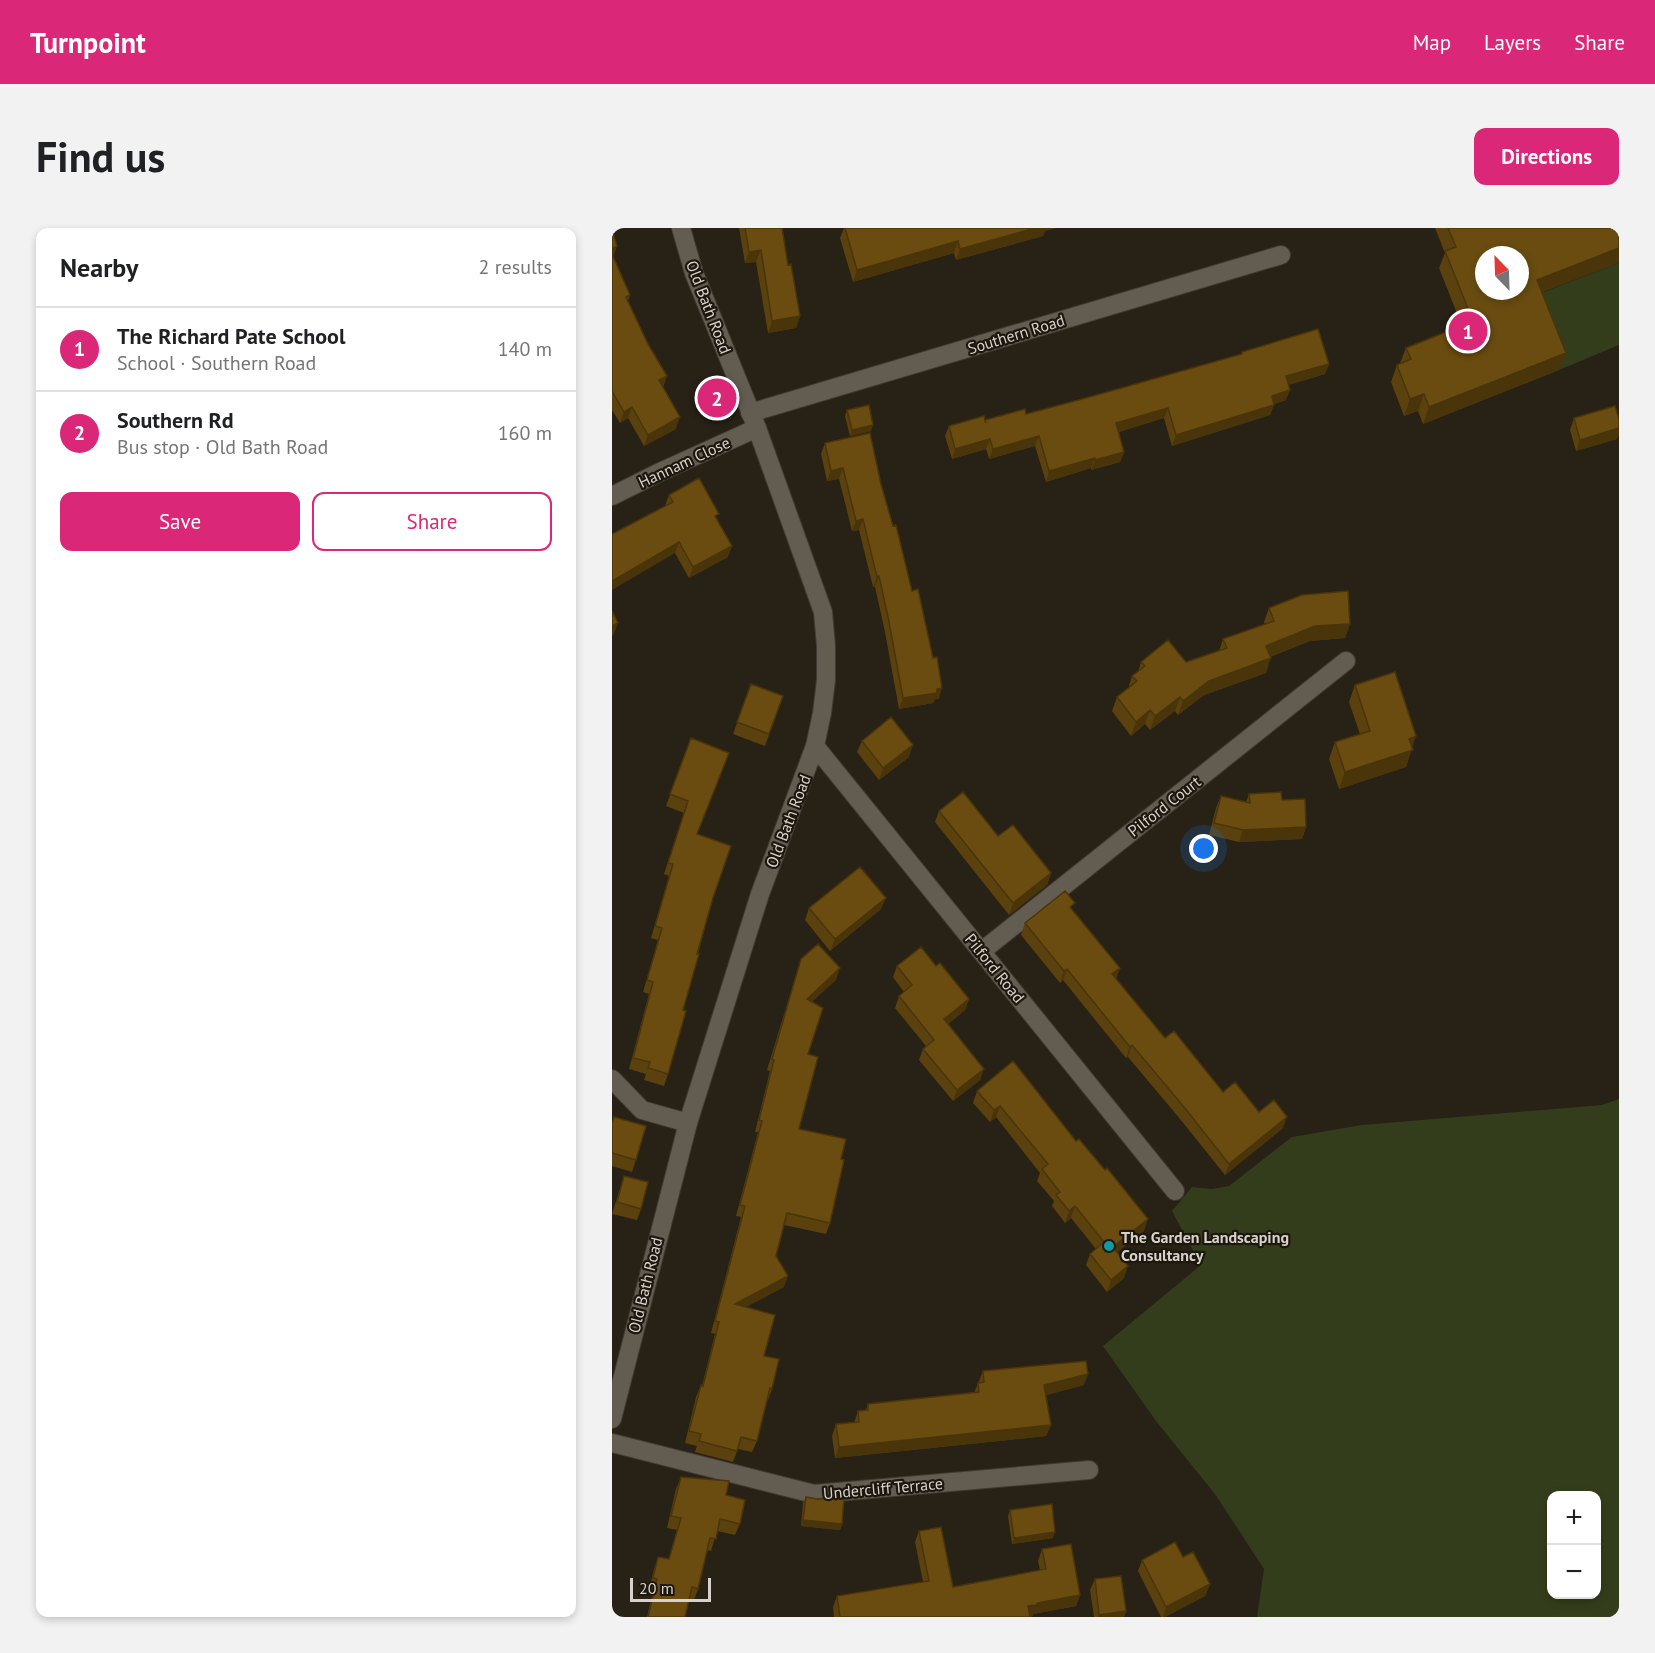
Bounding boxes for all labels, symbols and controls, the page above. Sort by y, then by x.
text: Turnpoint [30,24,146,61]
text: Map [1413,29,1451,56]
text: Layers [1484,29,1541,56]
text: Share [1574,29,1625,56]
button: Directions [1474,128,1619,185]
text: Find us [36,129,165,184]
north arrow [1475,246,1529,300]
text: Nearby [60,251,138,284]
text: 2 results [479,254,552,280]
street label: Old Bath Road [682,258,736,356]
pin: 1 [1448,308,1488,354]
street label: Southern Road [965,310,1067,358]
text: The Richard Pate School [117,322,345,350]
text: 1 [74,336,85,362]
text: 140 m [498,336,552,362]
text: School · Southern Road [117,350,316,376]
pin: 2 [698,376,736,420]
text: Southern Rd [117,406,234,434]
text: 2 [74,420,85,446]
text: 160 m [498,420,552,446]
street label: Hannam Close [635,432,733,492]
text: Bus stop · Old Bath Road [117,434,328,460]
button: Save [60,492,300,551]
button: Share [312,492,552,551]
street label: Pilford Court [1124,771,1205,841]
street label: Old Bath Road [761,772,815,870]
your location [1189,834,1218,863]
street label: Pilford Road [961,929,1029,1007]
place label: The Garden Landscaping Consultancy [1121,1227,1289,1265]
street label: Old Bath Road [623,1235,667,1335]
marker: The Garden Landscaping Consultancy [1102,1239,1116,1253]
street label: Undercliff Terrace [822,1473,944,1503]
map controls [1547,1491,1601,1599]
button: + [1547,1491,1601,1545]
button: − [1547,1545,1601,1599]
scale bar [630,1575,711,1602]
text: 20 m [639,1578,674,1598]

